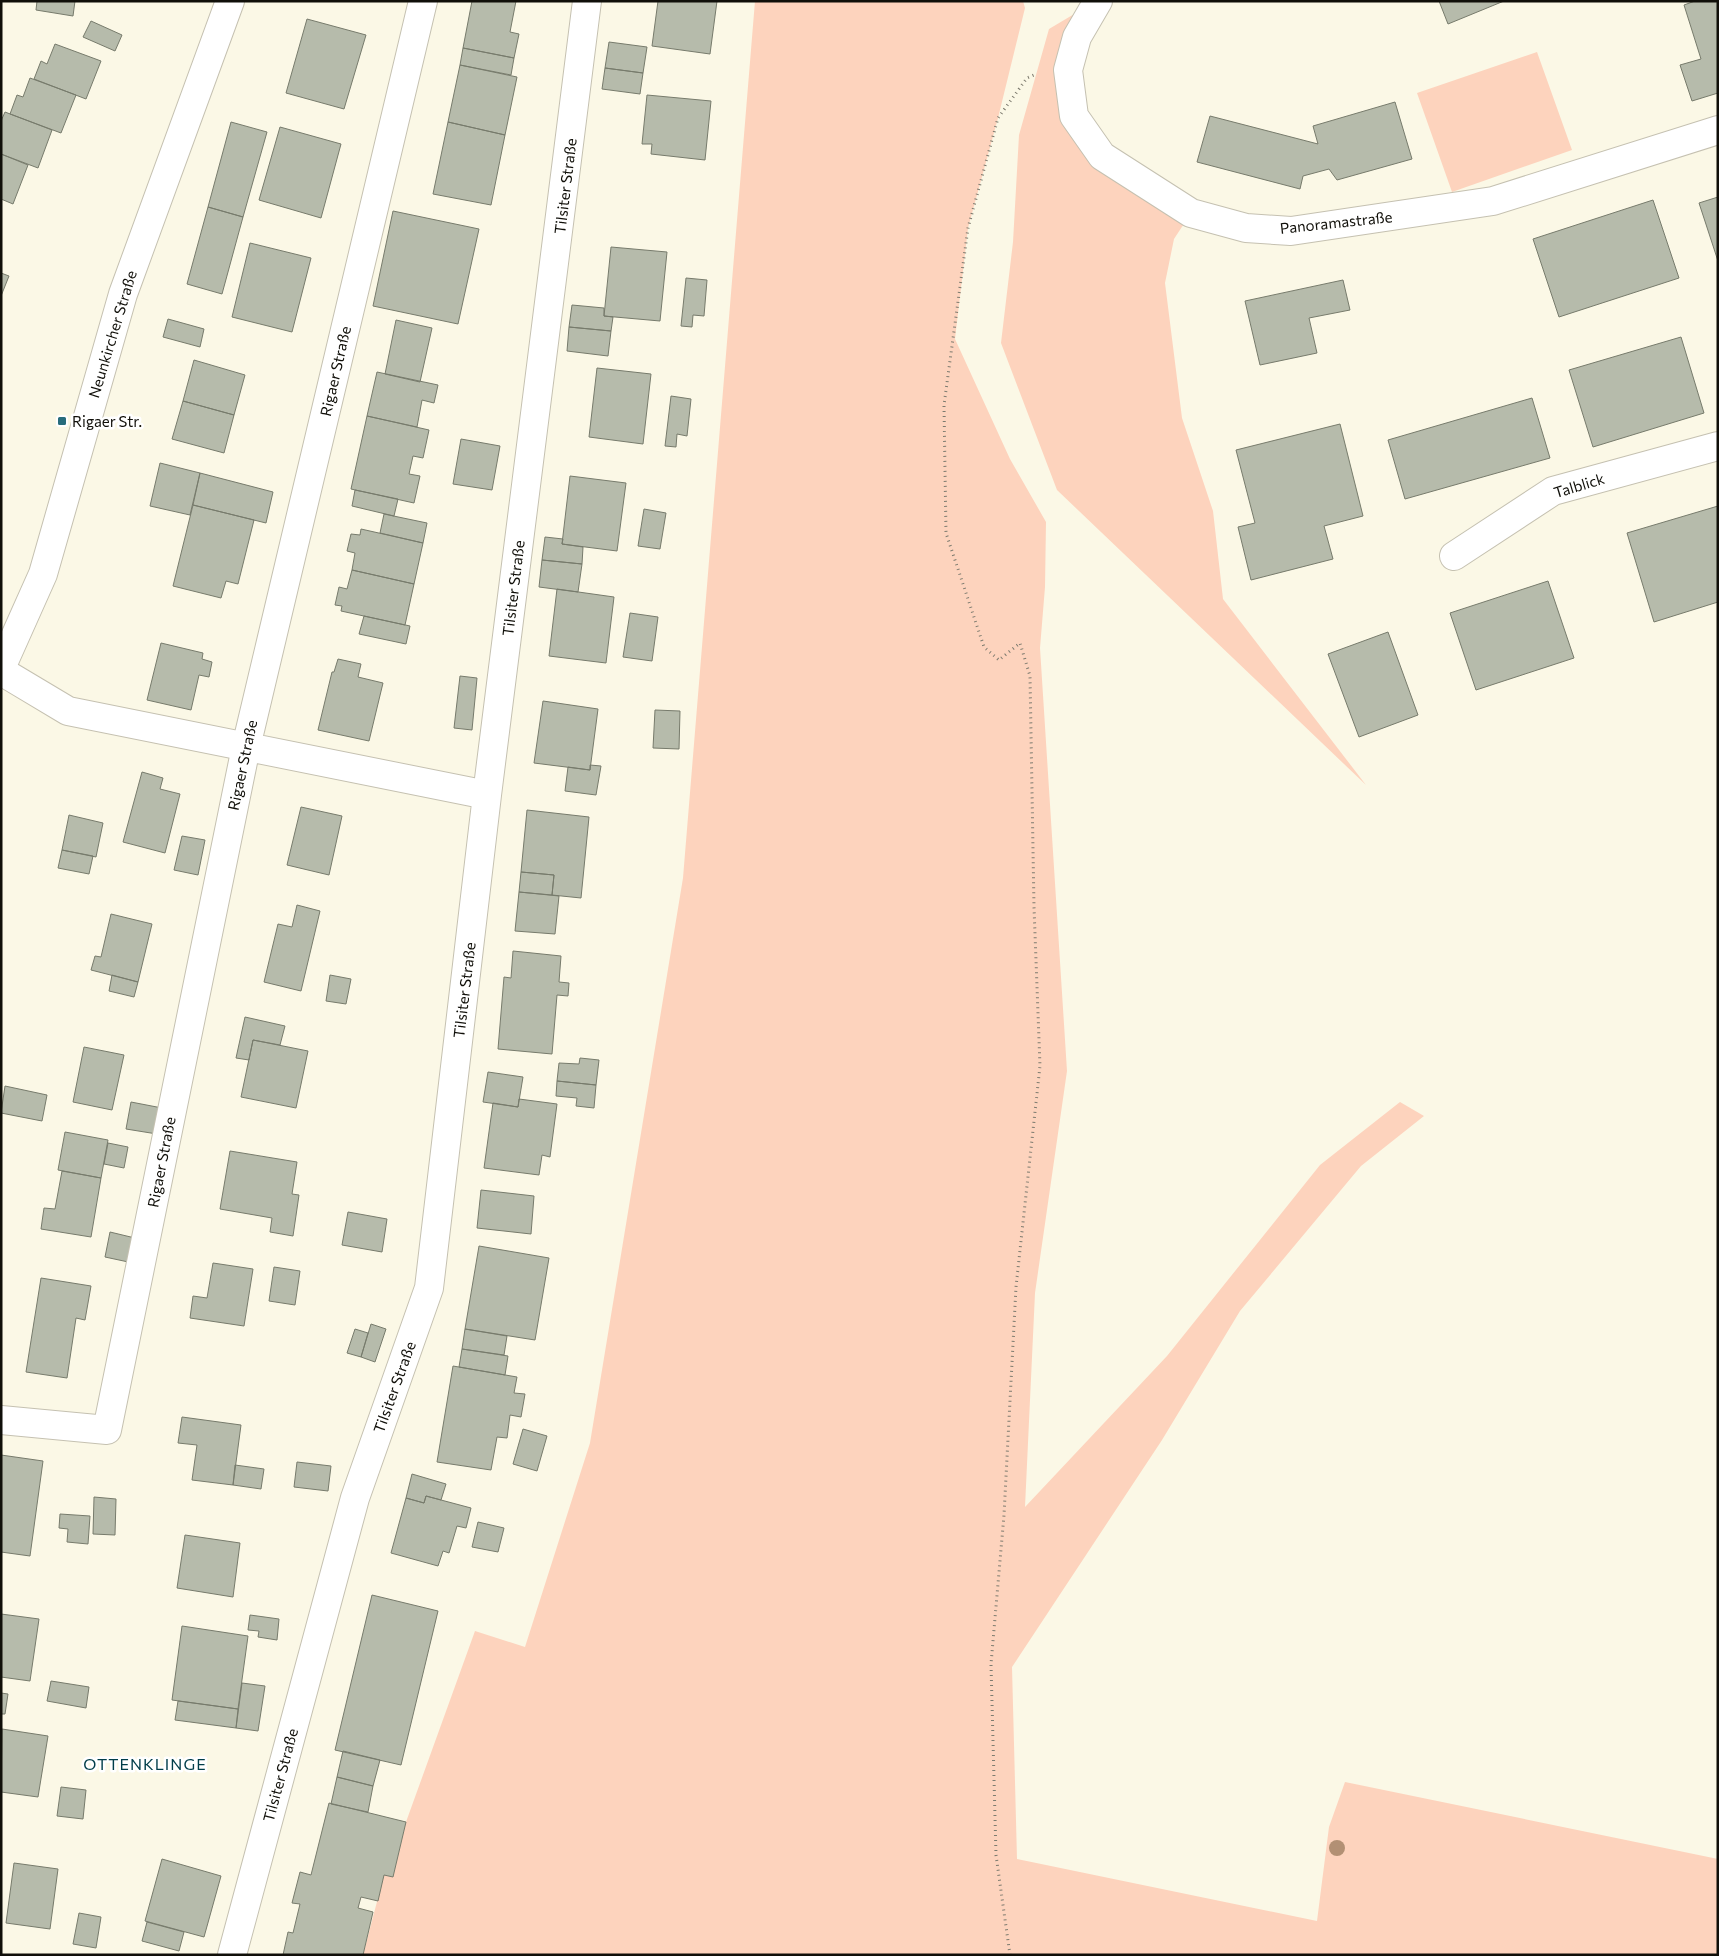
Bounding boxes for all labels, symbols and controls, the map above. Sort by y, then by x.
street label: Tilsiter Straße [550,137,580,235]
street label: Panoramastraße [1279,207,1393,237]
street label: Neunkircher Straße [84,268,140,400]
street label: Rigaer Straße [316,324,354,418]
place label: Rigaer Str. [72,412,142,430]
marker: Rigaer Str. [56,415,68,427]
street label: Talblick [1551,469,1607,501]
street label: Tilsiter Straße [498,539,528,637]
street label: Rigaer Straße [224,718,260,812]
street label: Tilsiter Straße [449,941,479,1039]
street label: Rigaer Straße [143,1115,179,1209]
street label: Tilsiter Straße [369,1339,419,1435]
street label: Tilsiter Straße [259,1726,301,1824]
district label: OTTENKLINGE [83,1754,207,1773]

